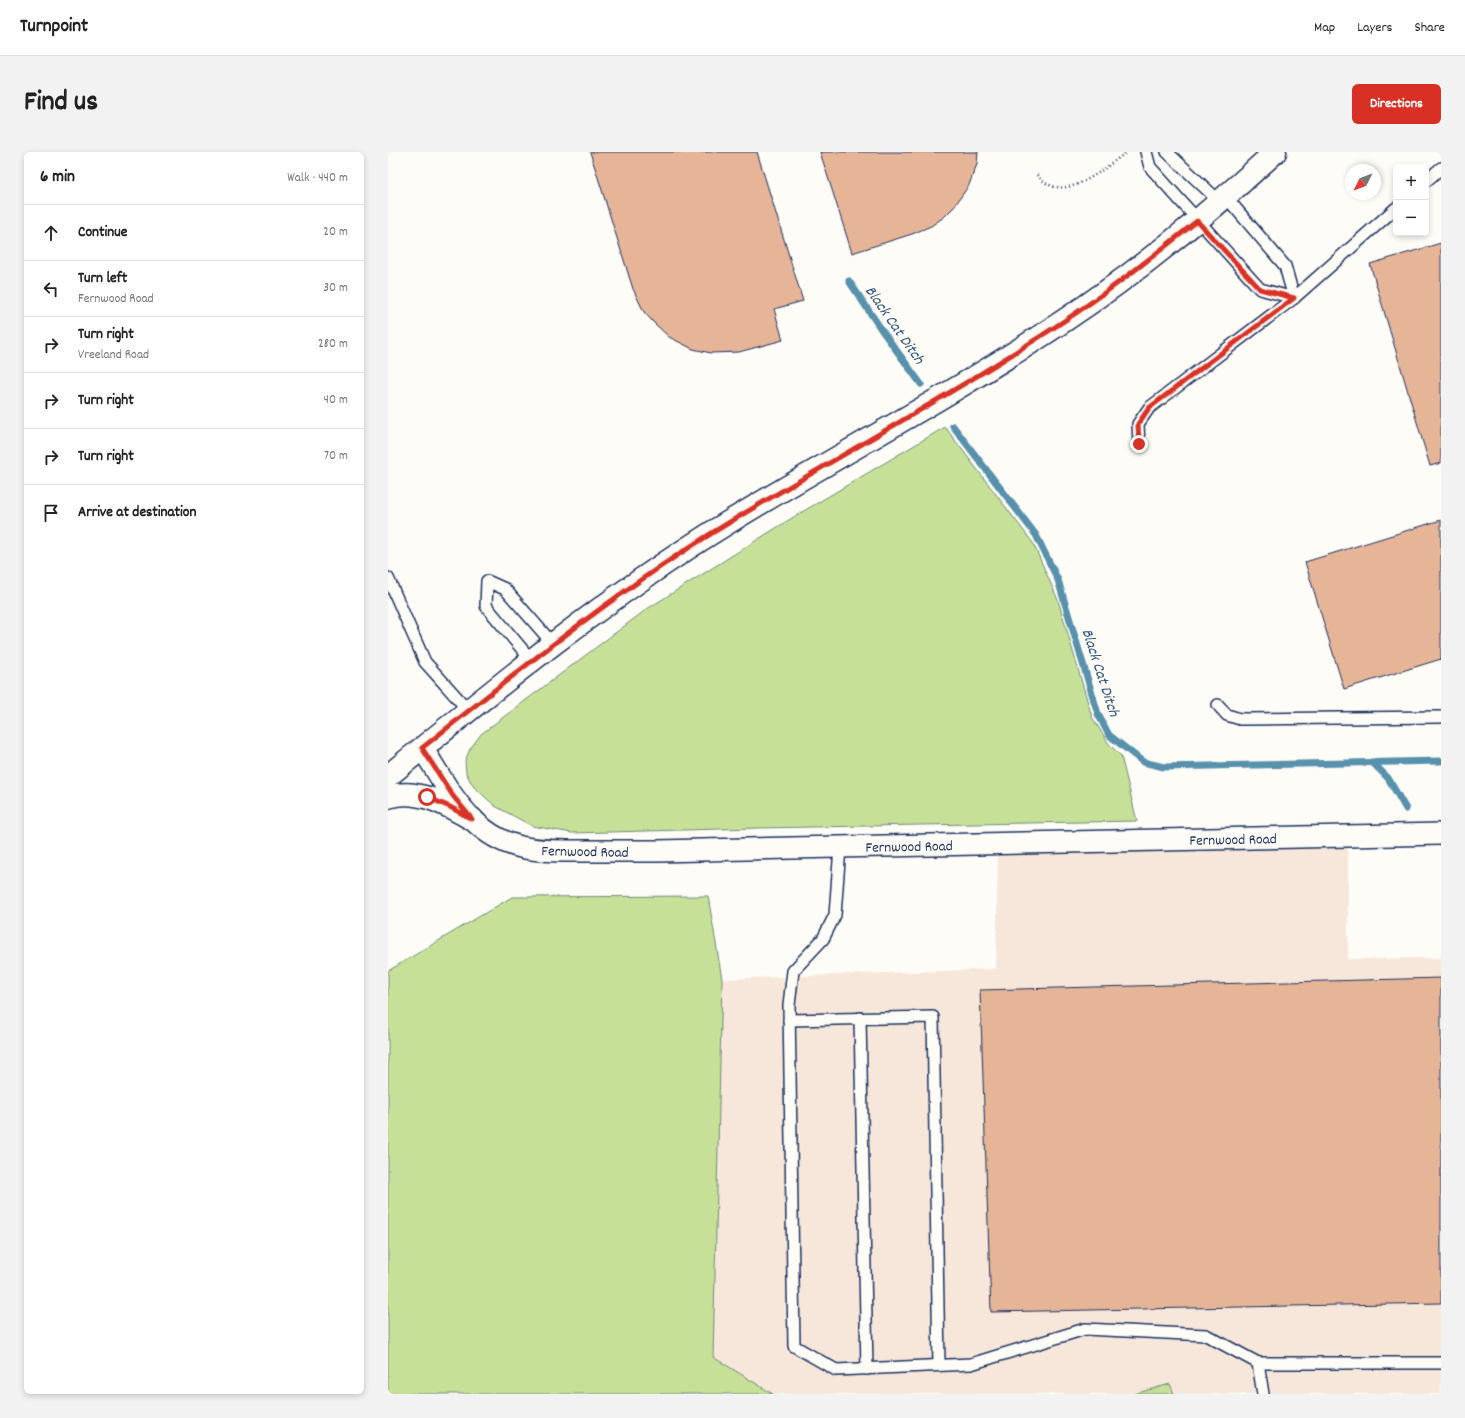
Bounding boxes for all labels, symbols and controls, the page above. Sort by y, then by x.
text: Turnpoint [20,14,88,41]
text: Map [1314,18,1335,38]
text: Layers [1357,18,1392,38]
text: Share [1414,18,1445,38]
text: Find us [24,84,98,124]
button: Directions [1352,84,1441,124]
north arrow [1345,164,1381,200]
map controls [1393,164,1429,236]
button: + [1393,164,1429,200]
text: 6 min [40,166,75,190]
text: Walk · 440 m [287,169,348,188]
button: − [1393,200,1429,236]
icon: ahead [40,222,62,244]
text: Continue [78,222,127,244]
text: 20 m [323,223,348,242]
text: Turn left [78,268,127,290]
icon: left [40,278,62,300]
text: 30 m [323,279,348,298]
water label: Black Cat Ditch [858,281,930,370]
text: Fernwood Road [78,290,154,309]
text: Turn right [78,324,134,346]
icon: right [40,334,62,356]
text: 280 m [318,335,348,354]
text: Vreeland Road [78,346,149,365]
icon: right [40,390,62,412]
text: Turn right [78,390,134,412]
text: 40 m [324,391,348,410]
route end [1130,435,1148,453]
icon: right [40,446,62,468]
text: Turn right [78,446,134,468]
text: 70 m [324,447,348,466]
icon: arrive [40,502,62,524]
text: Arrive at destination [78,502,196,524]
water label: Black Cat Ditch [1075,626,1125,720]
route start [418,788,436,806]
street label: Fernwood Road [1189,829,1277,853]
street label: Fernwood Road [865,836,953,860]
street label: Fernwood Road [541,841,629,865]

